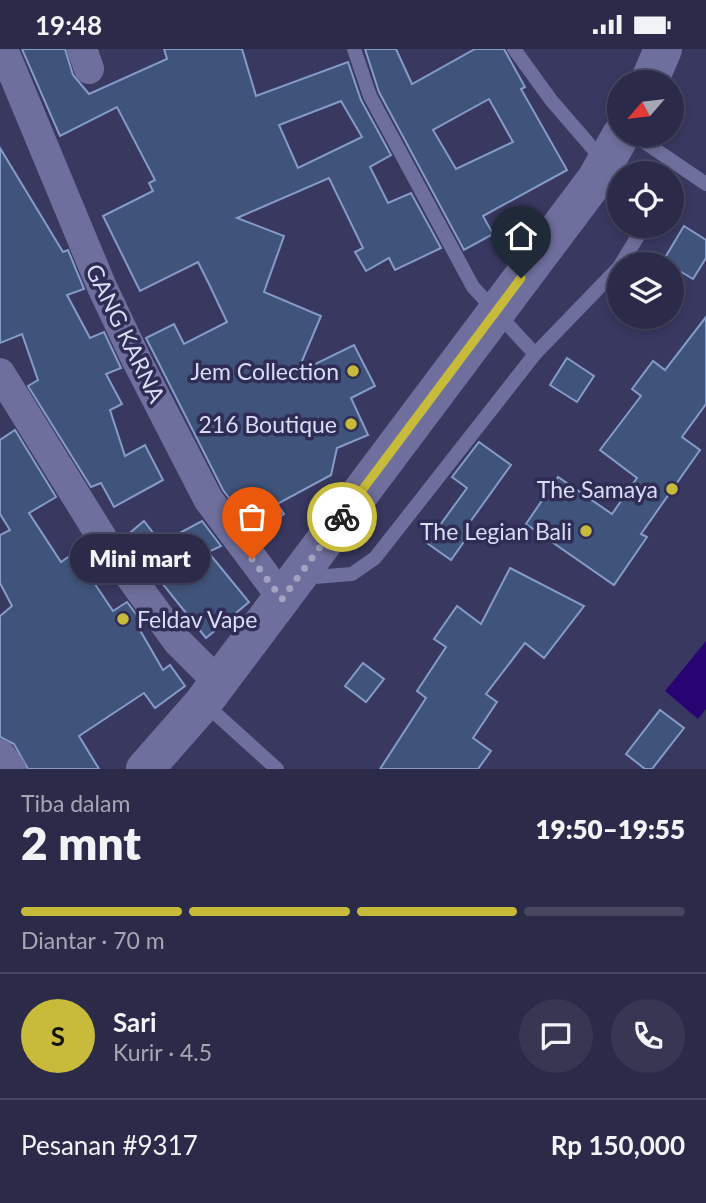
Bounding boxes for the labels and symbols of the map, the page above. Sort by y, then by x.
north arrow [607,70,684,147]
pin [491,206,551,278]
street label: GANG KARNA [80,259,172,407]
place label: Jem Collection [191,357,339,385]
marker: Jem Collection [345,363,361,379]
place label: 216 Boutique [199,410,337,438]
marker: 216 Boutique [343,416,359,432]
place label: The Samaya [537,475,658,503]
marker: The Samaya [664,481,680,497]
courier [307,482,377,552]
pin [222,487,282,559]
place label: The Legian Bali [420,517,572,545]
marker: The Legian Bali [578,523,594,539]
callout: Mini mart [70,535,210,583]
place label: Feldav Vape [137,605,257,633]
marker: Feldav Vape [115,611,131,627]

